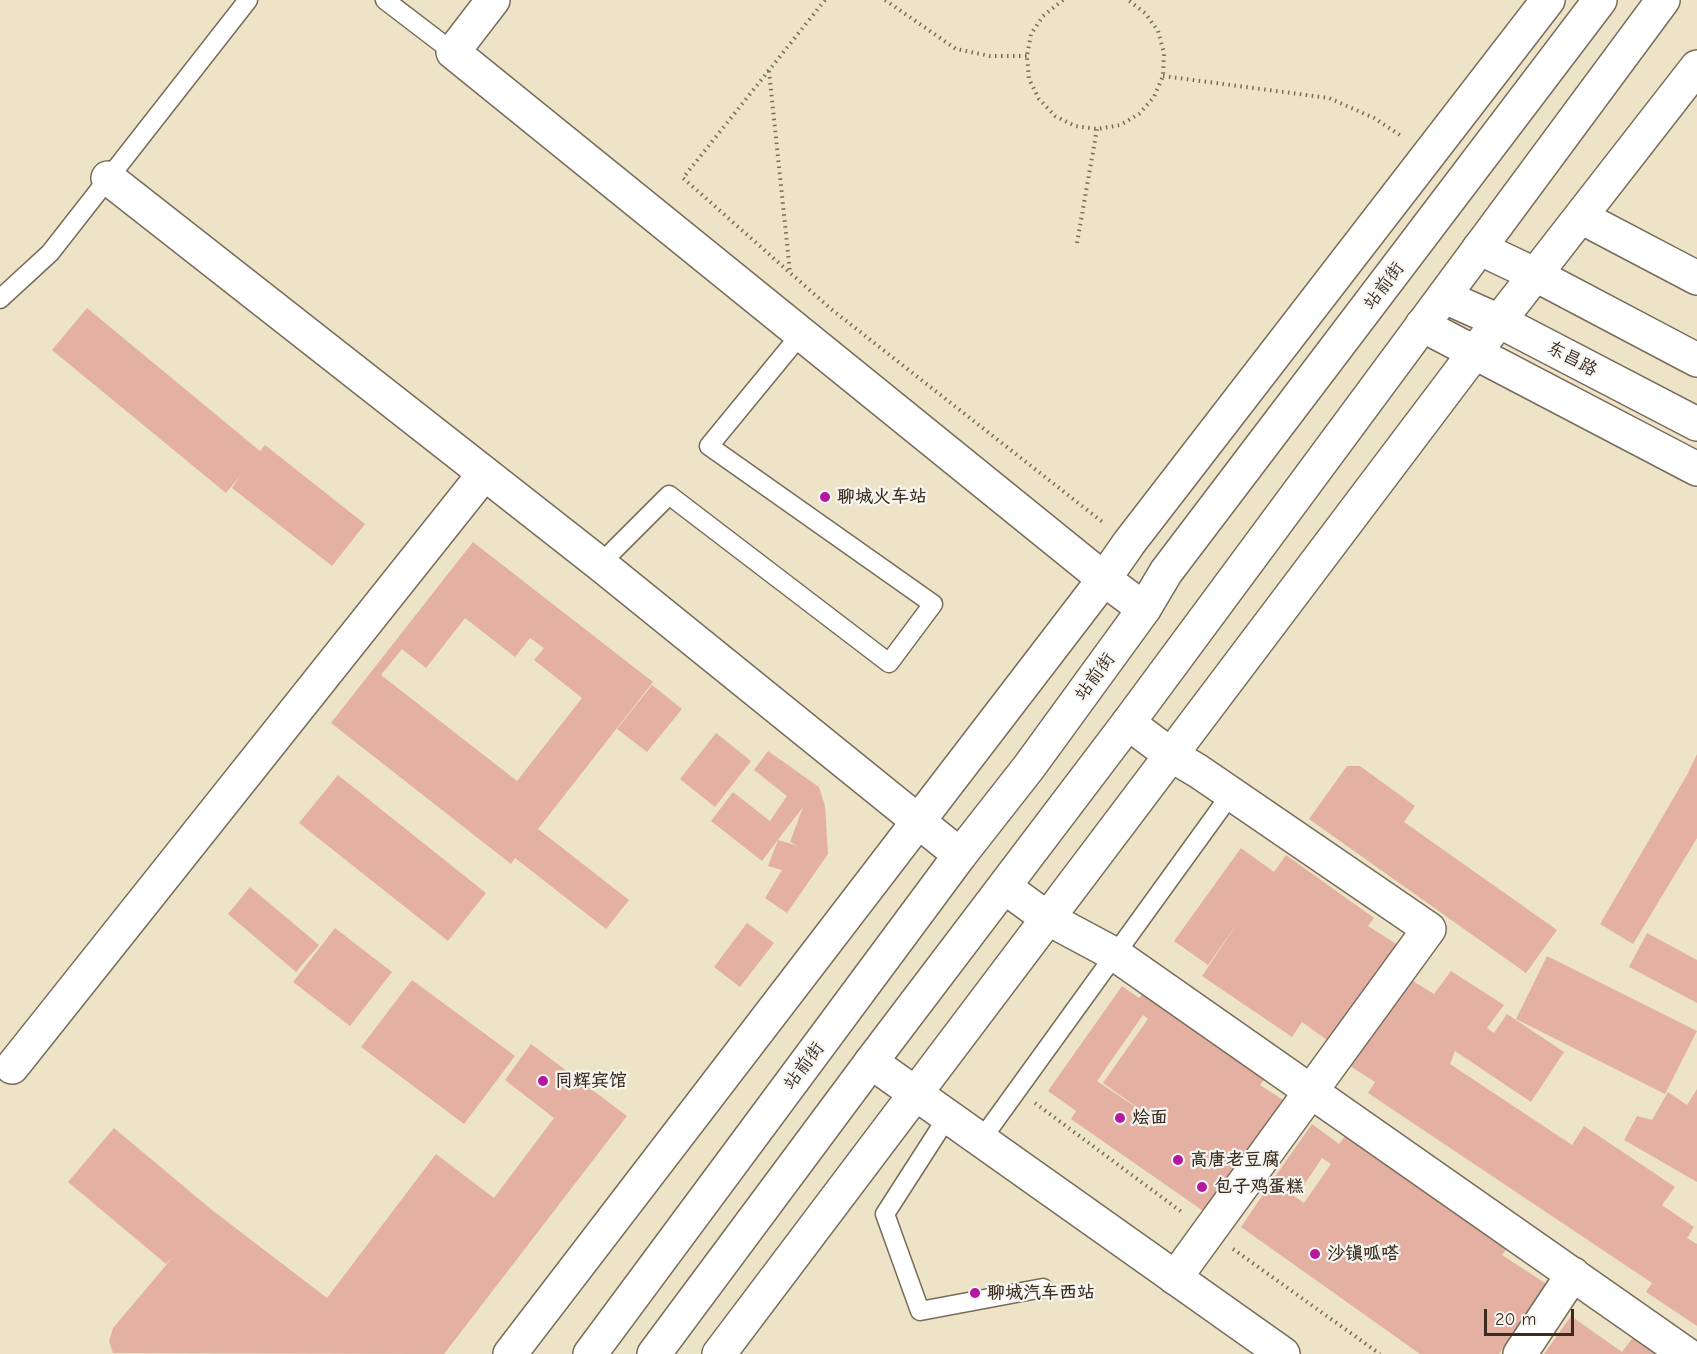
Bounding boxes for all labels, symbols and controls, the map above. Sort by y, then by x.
street label: 站前街 [1359,258,1409,314]
street label: 东昌路 [1543,337,1601,381]
place label: 聊城火车站 [837,486,927,508]
marker: 聊城火车站 [818,490,832,504]
street label: 站前街 [1070,649,1120,705]
street label: 站前街 [779,1038,829,1094]
place label: 同辉宾馆 [555,1070,627,1092]
marker: 同辉宾馆 [536,1074,550,1088]
place label: 烩面 [1132,1107,1168,1129]
marker: 烩面 [1113,1111,1127,1125]
place label: 高唐老豆腐 [1190,1149,1280,1171]
marker: 高唐老豆腐 [1171,1153,1185,1167]
place label: 包子鸡蛋糕 [1214,1176,1304,1198]
marker: 包子鸡蛋糕 [1195,1180,1209,1194]
place label: 沙镇呱嗒 [1327,1243,1399,1265]
marker: 沙镇呱嗒 [1308,1247,1322,1261]
place label: 聊城汽车西站 [987,1282,1095,1304]
marker: 聊城汽车西站 [968,1286,982,1300]
scale bar [1487,1297,1577,1335]
text: 20 m [1495,1309,1536,1330]

